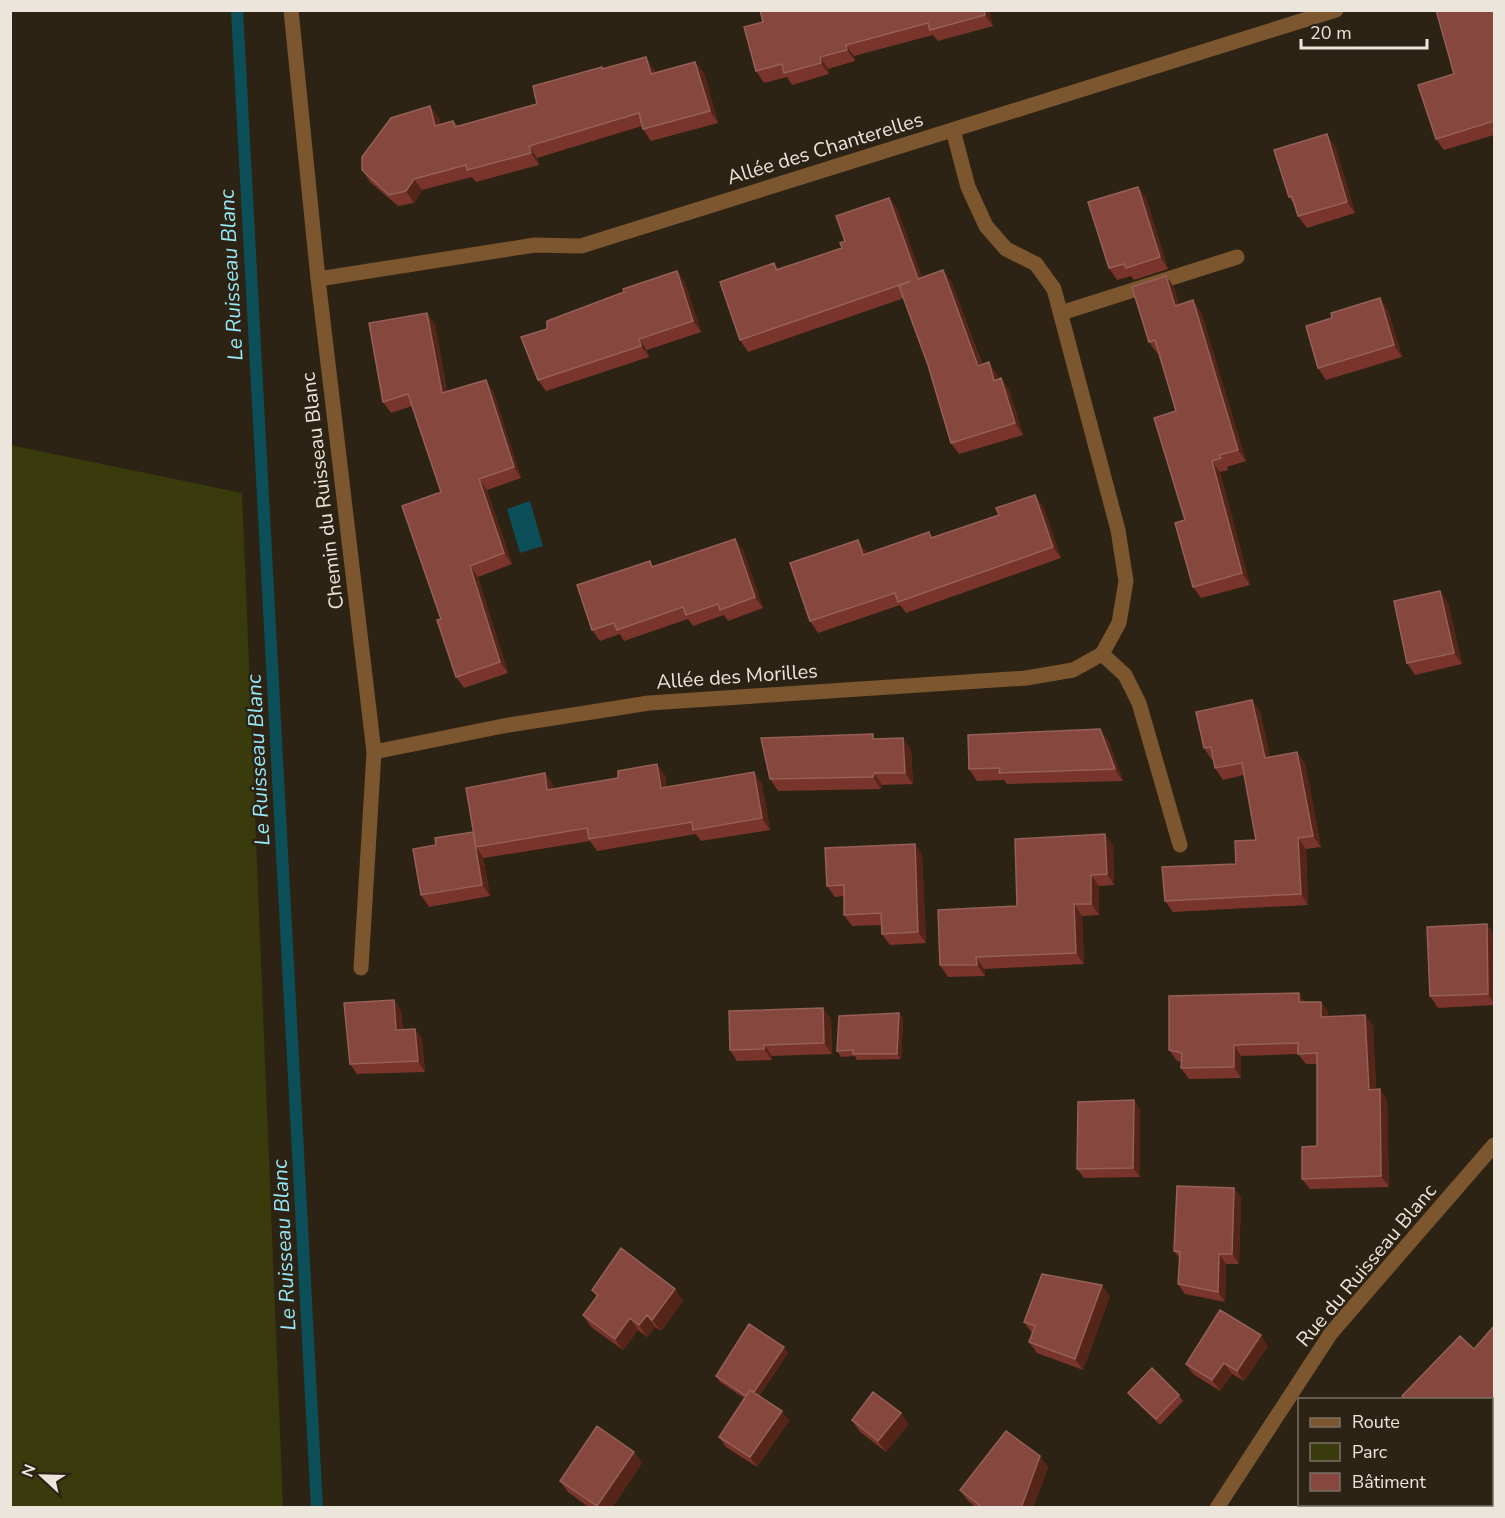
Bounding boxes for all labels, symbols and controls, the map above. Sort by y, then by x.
scale bar [1301,12,1427,50]
text: 20 m [1310,21,1352,45]
street label: Allée des Chanterelles [724,106,927,191]
water label: Le Ruisseau Blanc [213,188,249,361]
street label: Chemin du Ruisseau Blanc [295,371,350,611]
street label: Allée des Morilles [655,657,819,696]
water label: Le Ruisseau Blanc [240,673,276,846]
water label: Le Ruisseau Blanc [266,1158,302,1331]
street label: Rue du Ruisseau Blanc [1290,1178,1443,1353]
legend [1298,1398,1493,1506]
text: Route [1352,1410,1400,1434]
text: Parc [1352,1440,1387,1464]
north arrow [12,1446,72,1506]
text: N [17,1461,41,1480]
text: Bâtiment [1352,1470,1426,1494]

